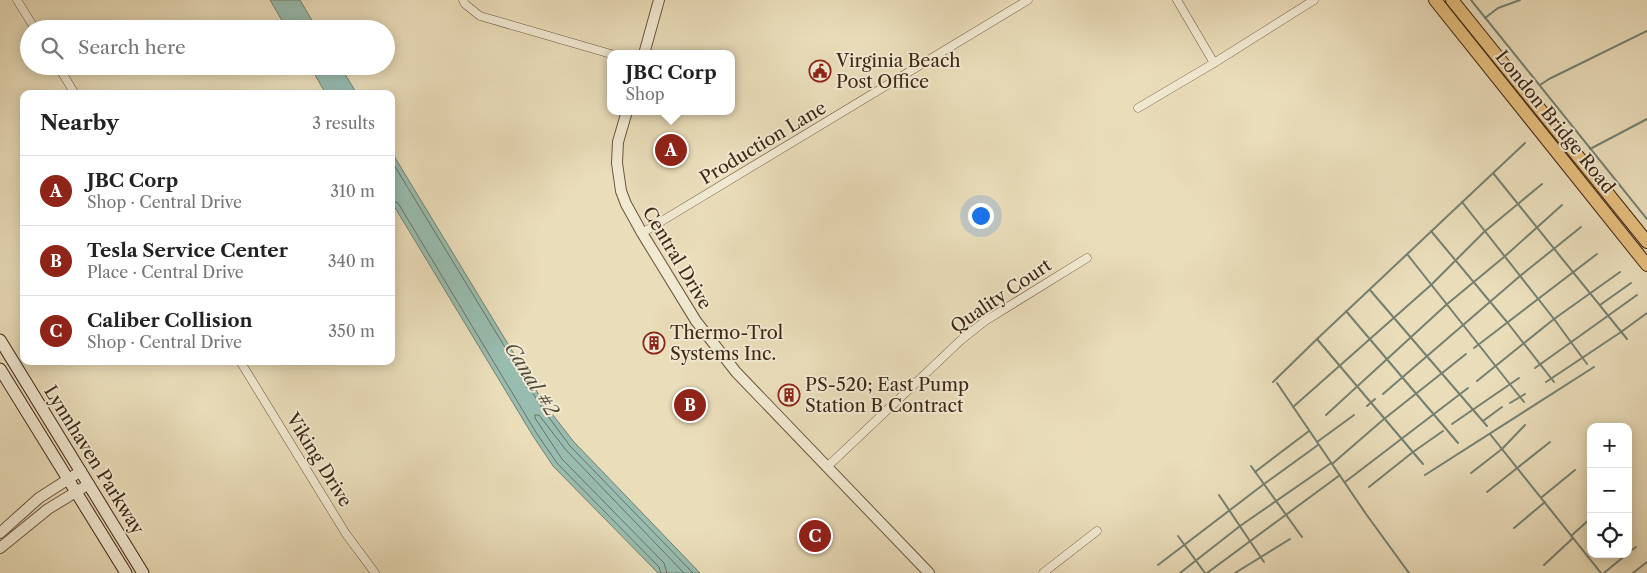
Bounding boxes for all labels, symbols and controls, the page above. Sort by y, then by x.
search box [20,20,395,75]
icon: search [38,34,66,62]
text: Search here [78,36,186,59]
street label: London Bridge Road [1491,46,1619,198]
popup [607,50,735,115]
place label: Virginia Beach Post Office [835,50,961,93]
public building icon: Virginia Beach Post Office [808,59,832,83]
text: JBC Corp [625,61,717,84]
text: Shop [625,84,665,104]
street label: Production Lane [696,97,830,189]
text: Nearby [40,110,119,135]
text: 3 results [312,113,375,133]
pin: A [655,131,687,169]
text: JBC Corp [87,169,178,192]
text: A [50,181,62,201]
text: 310 m [330,181,375,201]
text: Shop · Central Drive [87,192,242,212]
street label: Central Drive [638,203,716,313]
your location [968,203,994,229]
text: Tesla Service Center [87,239,288,262]
text: B [50,251,62,271]
text: 340 m [328,251,375,271]
street label: Quality Court [946,254,1056,338]
text: Place · Central Drive [87,262,244,282]
text: Caliber Collision [87,309,253,332]
text: C [50,321,62,341]
text: 350 m [328,321,375,341]
place label: Thermo-Trol Systems Inc. [670,322,783,365]
building icon: Thermo-Trol Systems Inc. [642,331,666,355]
text: Shop · Central Drive [87,332,242,352]
water label: Canal #2 [500,338,564,421]
place label: PS-520; East Pump Station B Contract [805,374,969,417]
street label: Lynnhaven Parkway [39,382,149,539]
building icon: PS-520; East Pump Station B Contract [777,383,801,407]
pin: B [674,386,706,424]
street label: Viking Drive [281,408,357,511]
map controls [1587,423,1632,558]
button: + [1587,423,1632,468]
button: − [1587,468,1632,513]
button: locate [1587,513,1632,558]
pin: C [799,517,831,555]

